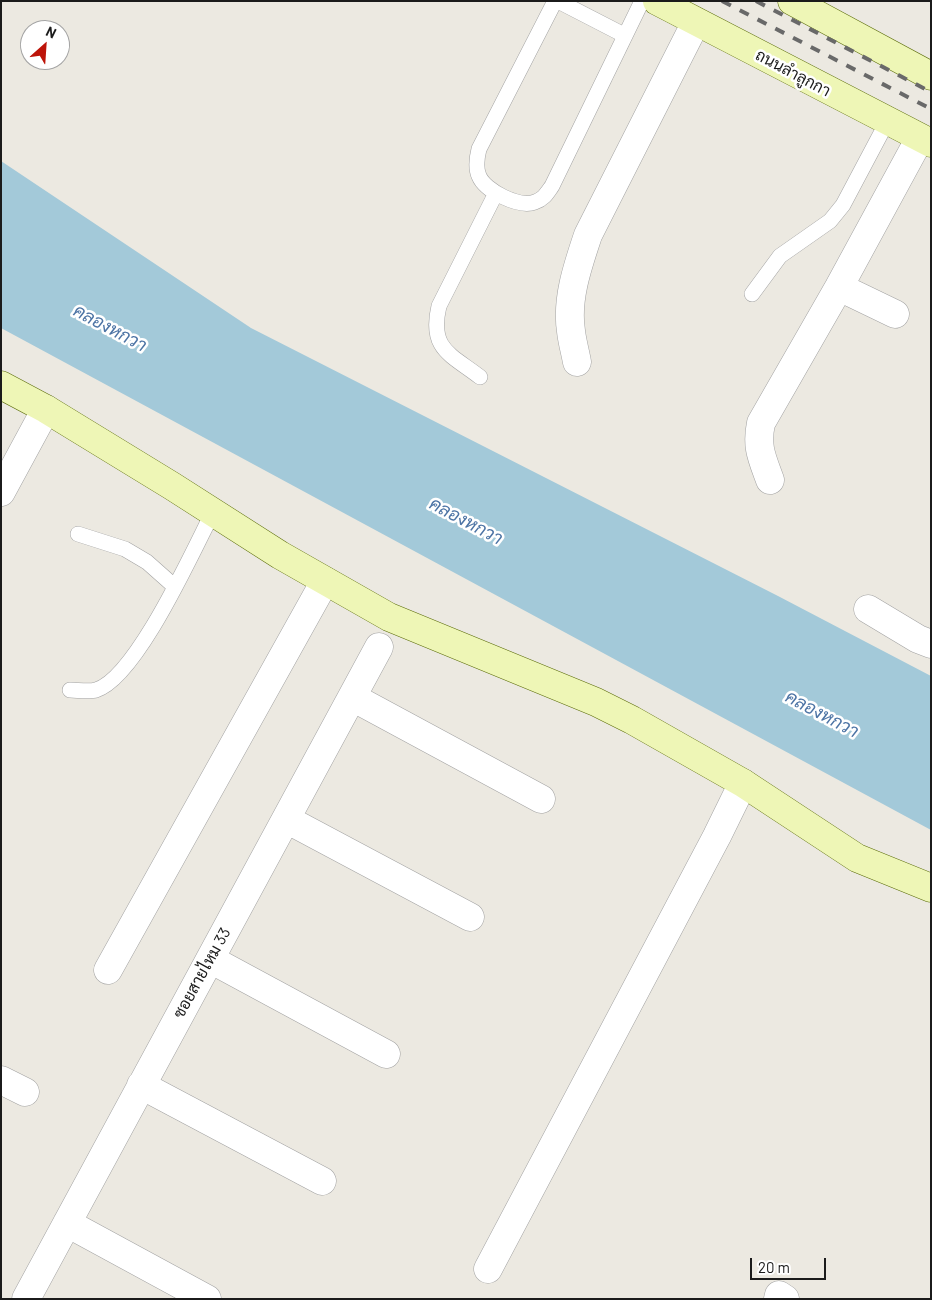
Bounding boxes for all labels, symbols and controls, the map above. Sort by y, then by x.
north arrow [20,20,70,70]
text: N [43,22,59,42]
street label: ถนนลำลูกกา [752,45,834,101]
water label: คลองหกวา [70,300,150,356]
water label: คลองหกวา [426,493,506,549]
water label: คลองหกวา [782,686,862,742]
street label: ซอยสายไหม 33 [169,924,235,1022]
scale bar [752,1248,828,1280]
text: 20 m [758,1258,790,1276]

